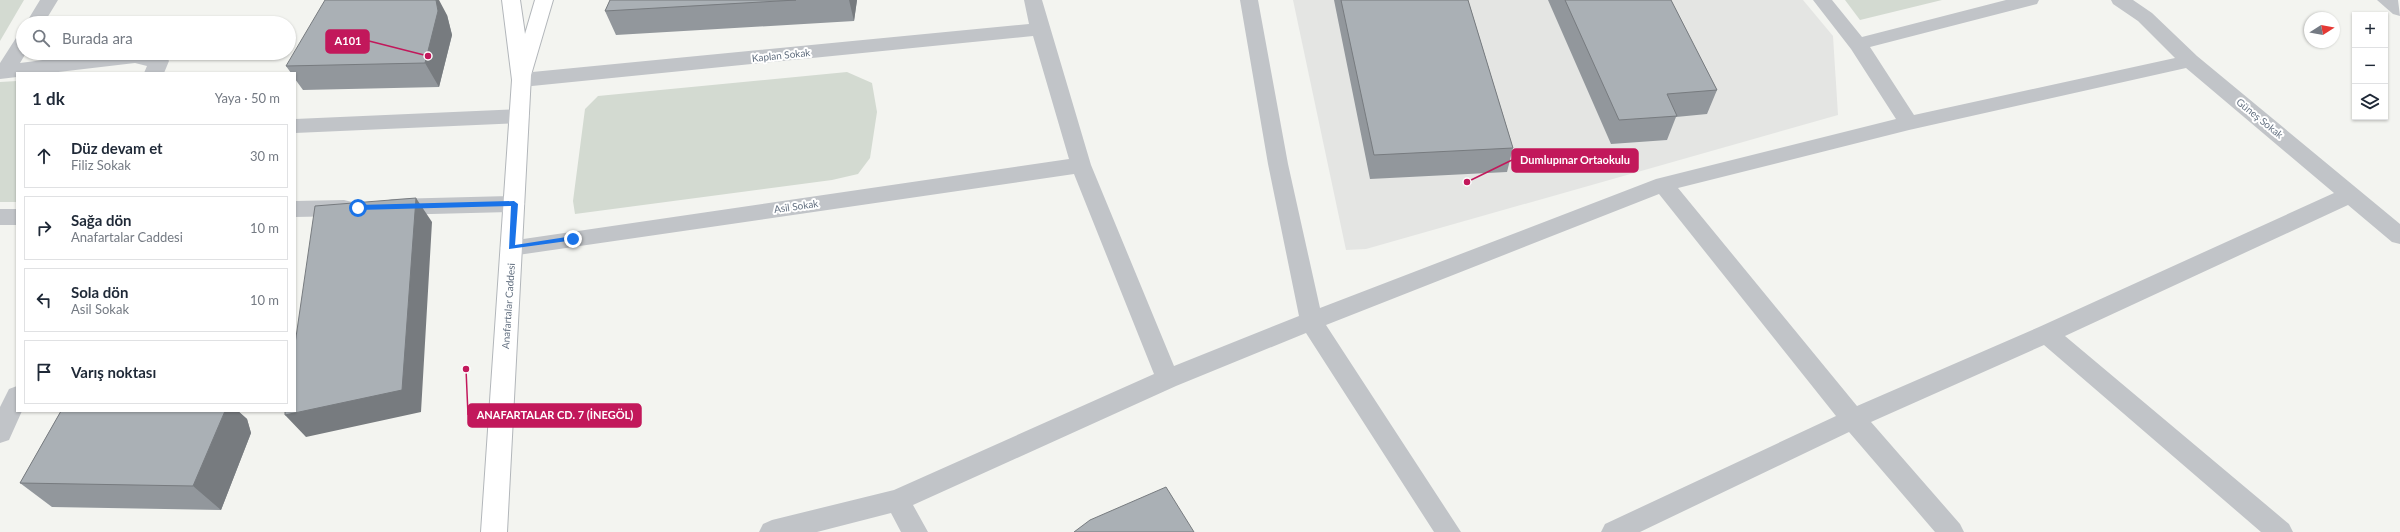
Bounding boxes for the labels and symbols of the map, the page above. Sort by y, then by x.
north arrow [2304,12,2340,48]
callout: A101 [326,30,369,53]
text: A101 [334,34,361,47]
street label: Kaplan Sokak [751,46,812,64]
street label: Güneş Sokak [2234,95,2287,141]
callout: Dumlupınar Ortaokulu [1512,149,1638,172]
text: Dumlupınar Ortaokulu [1520,153,1630,166]
street label: Asil Sokak [773,197,820,215]
route start [349,199,367,217]
route end [564,230,582,248]
street label: Anafartalar Caddesi [499,263,517,349]
callout: ANAFARTALAR CD. 7 (İNEGÖL) [468,404,641,427]
text: ANAFARTALAR CD. 7 (İNEGÖL) [476,408,633,421]

